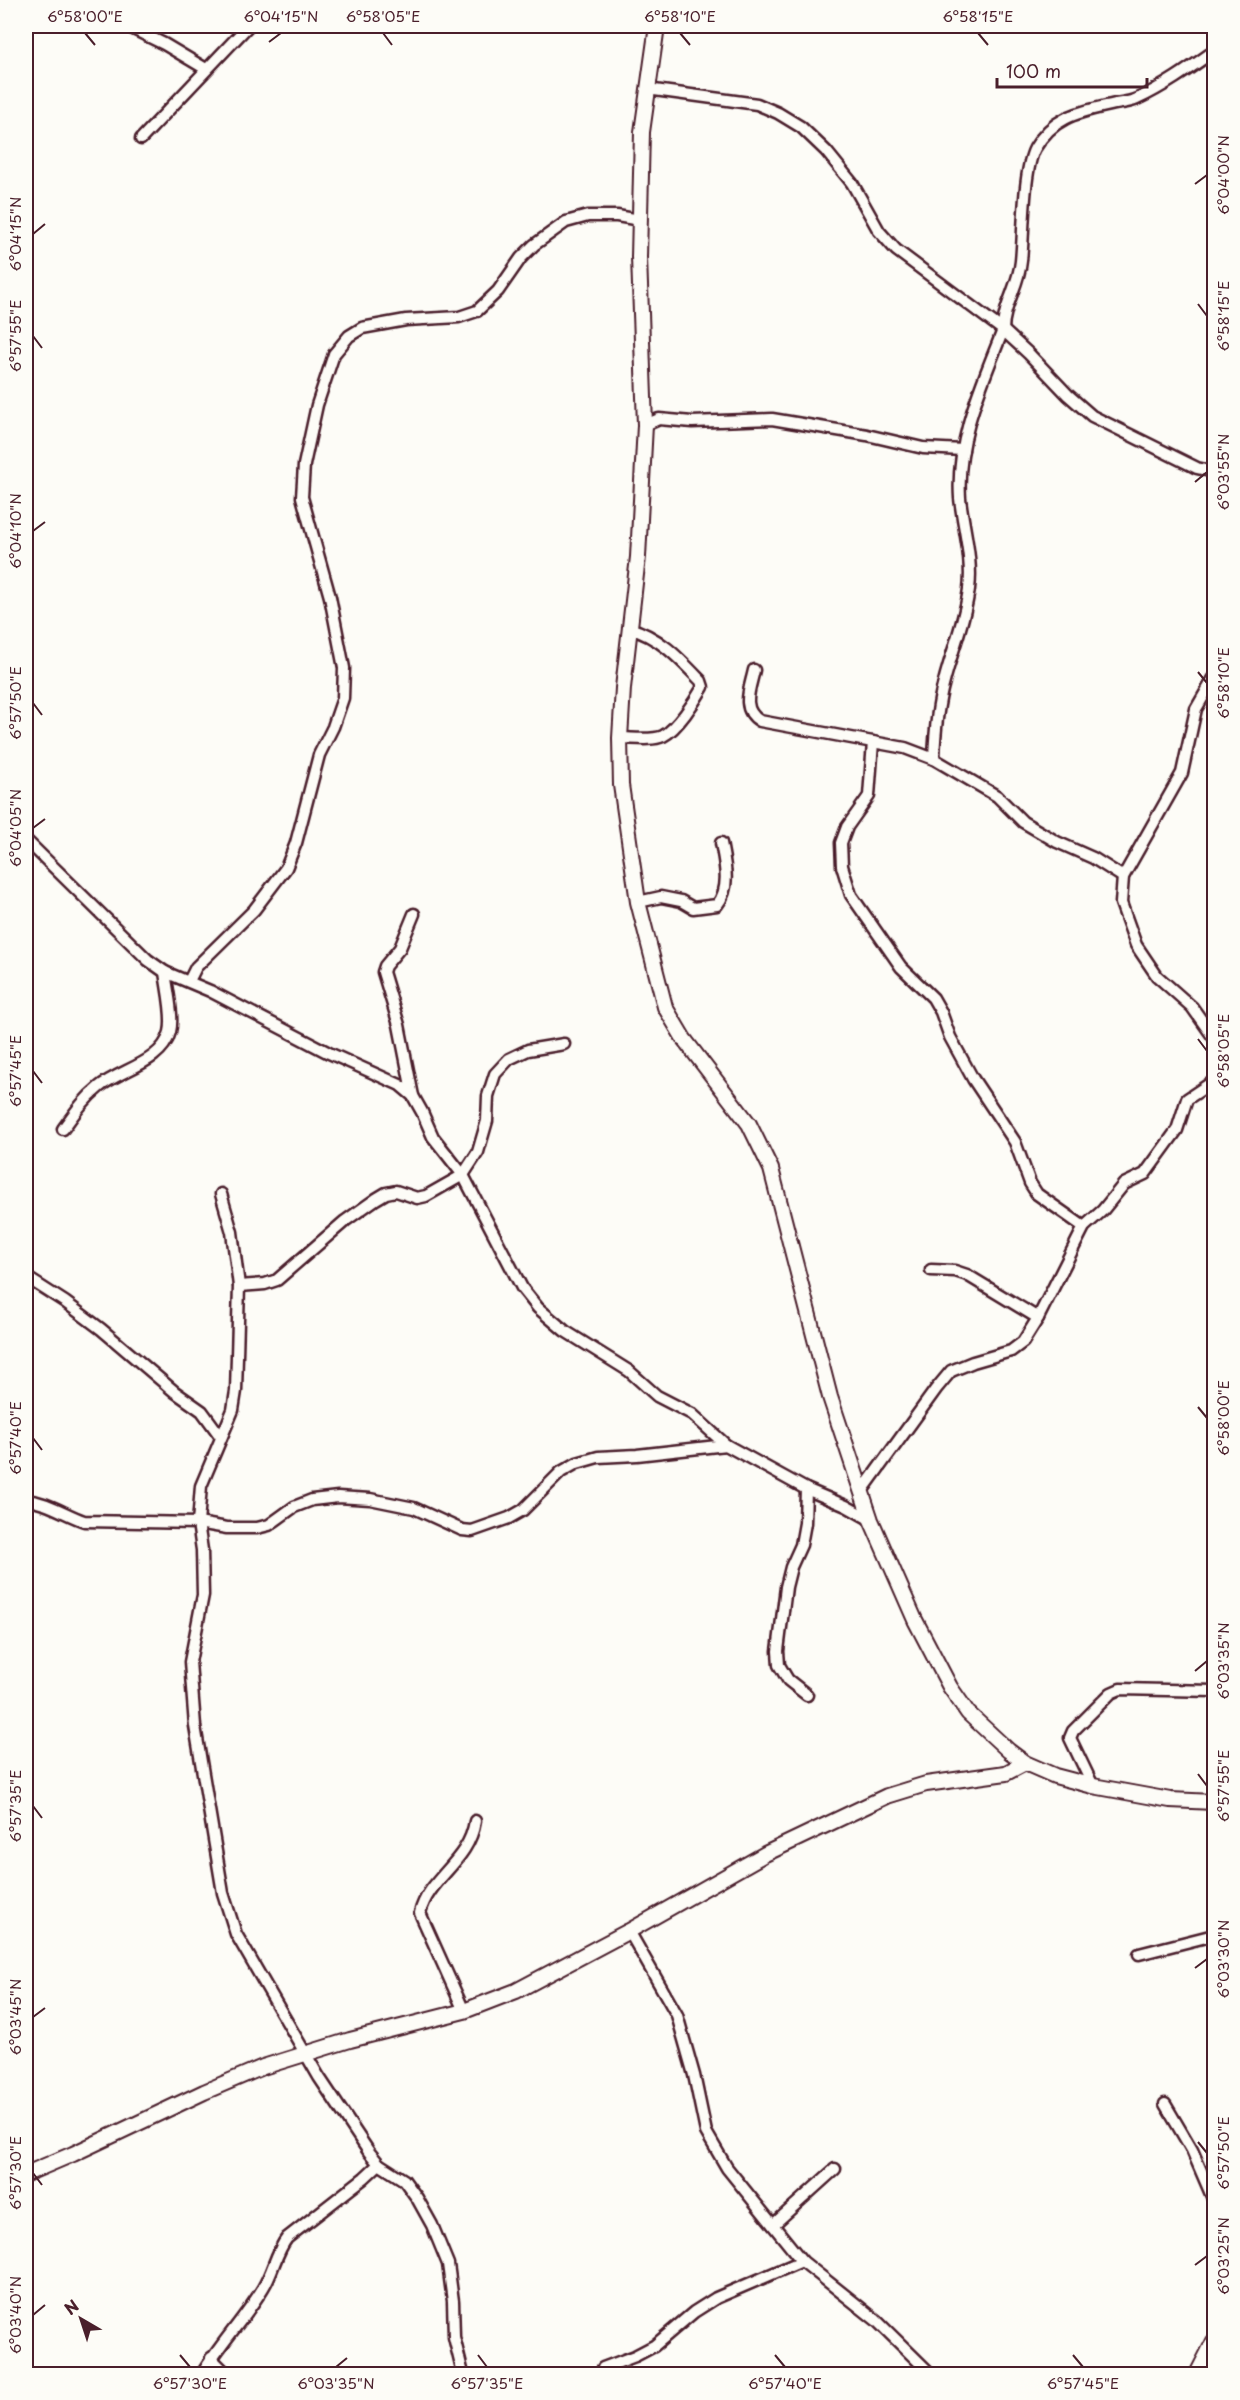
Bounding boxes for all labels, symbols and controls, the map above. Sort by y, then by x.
text: 6°58'00"E [47,4,123,27]
text: 6°04'15"N [244,4,318,27]
text: 6°58'05"E [346,4,420,27]
text: 6°58'10"E [644,4,716,27]
text: 6°58'15"E [943,4,1013,27]
scale bar [997,51,1147,89]
text: 100 m [1006,57,1061,84]
text: 6°04'00"N [1211,135,1234,215]
text: 6°04'15"N [3,197,26,271]
text: 6°58'15"E [1211,281,1234,351]
text: 6°57'55"E [3,300,26,372]
text: 6°03'55"N [1211,433,1234,511]
text: 6°04'10"N [3,493,26,569]
text: 6°58'10"E [1211,647,1234,719]
text: 6°57'50"E [3,666,26,740]
text: 6°04'05"N [3,789,26,867]
text: 6°58'05"E [1211,1014,1234,1088]
text: 6°57'45"E [3,1035,26,1107]
text: 6°58'00"E [1211,1380,1234,1456]
text: 6°57'40"E [3,1401,26,1475]
text: 6°03'35"N [1211,1622,1234,1700]
text: 6°57'55"E [1211,1750,1234,1822]
text: 6°57'35"E [3,1770,26,1842]
text: 6°03'30"N [1211,1920,1234,1998]
text: 6°03'45"N [3,1979,26,2055]
text: 6°57'50"E [1211,2116,1234,2190]
text: 6°57'30"E [3,2136,26,2210]
text: 6°03'25"N [1211,2217,1234,2295]
text: 6°03'40"N [3,2276,26,2354]
north arrow [51,2289,111,2349]
text: N [58,2293,83,2320]
text: 6°57'30"E [153,2371,227,2394]
text: 6°03'35"N [297,2371,375,2394]
text: 6°57'35"E [451,2371,523,2394]
text: 6°57'40"E [748,2371,822,2394]
text: 6°57'45"E [1047,2371,1119,2394]

